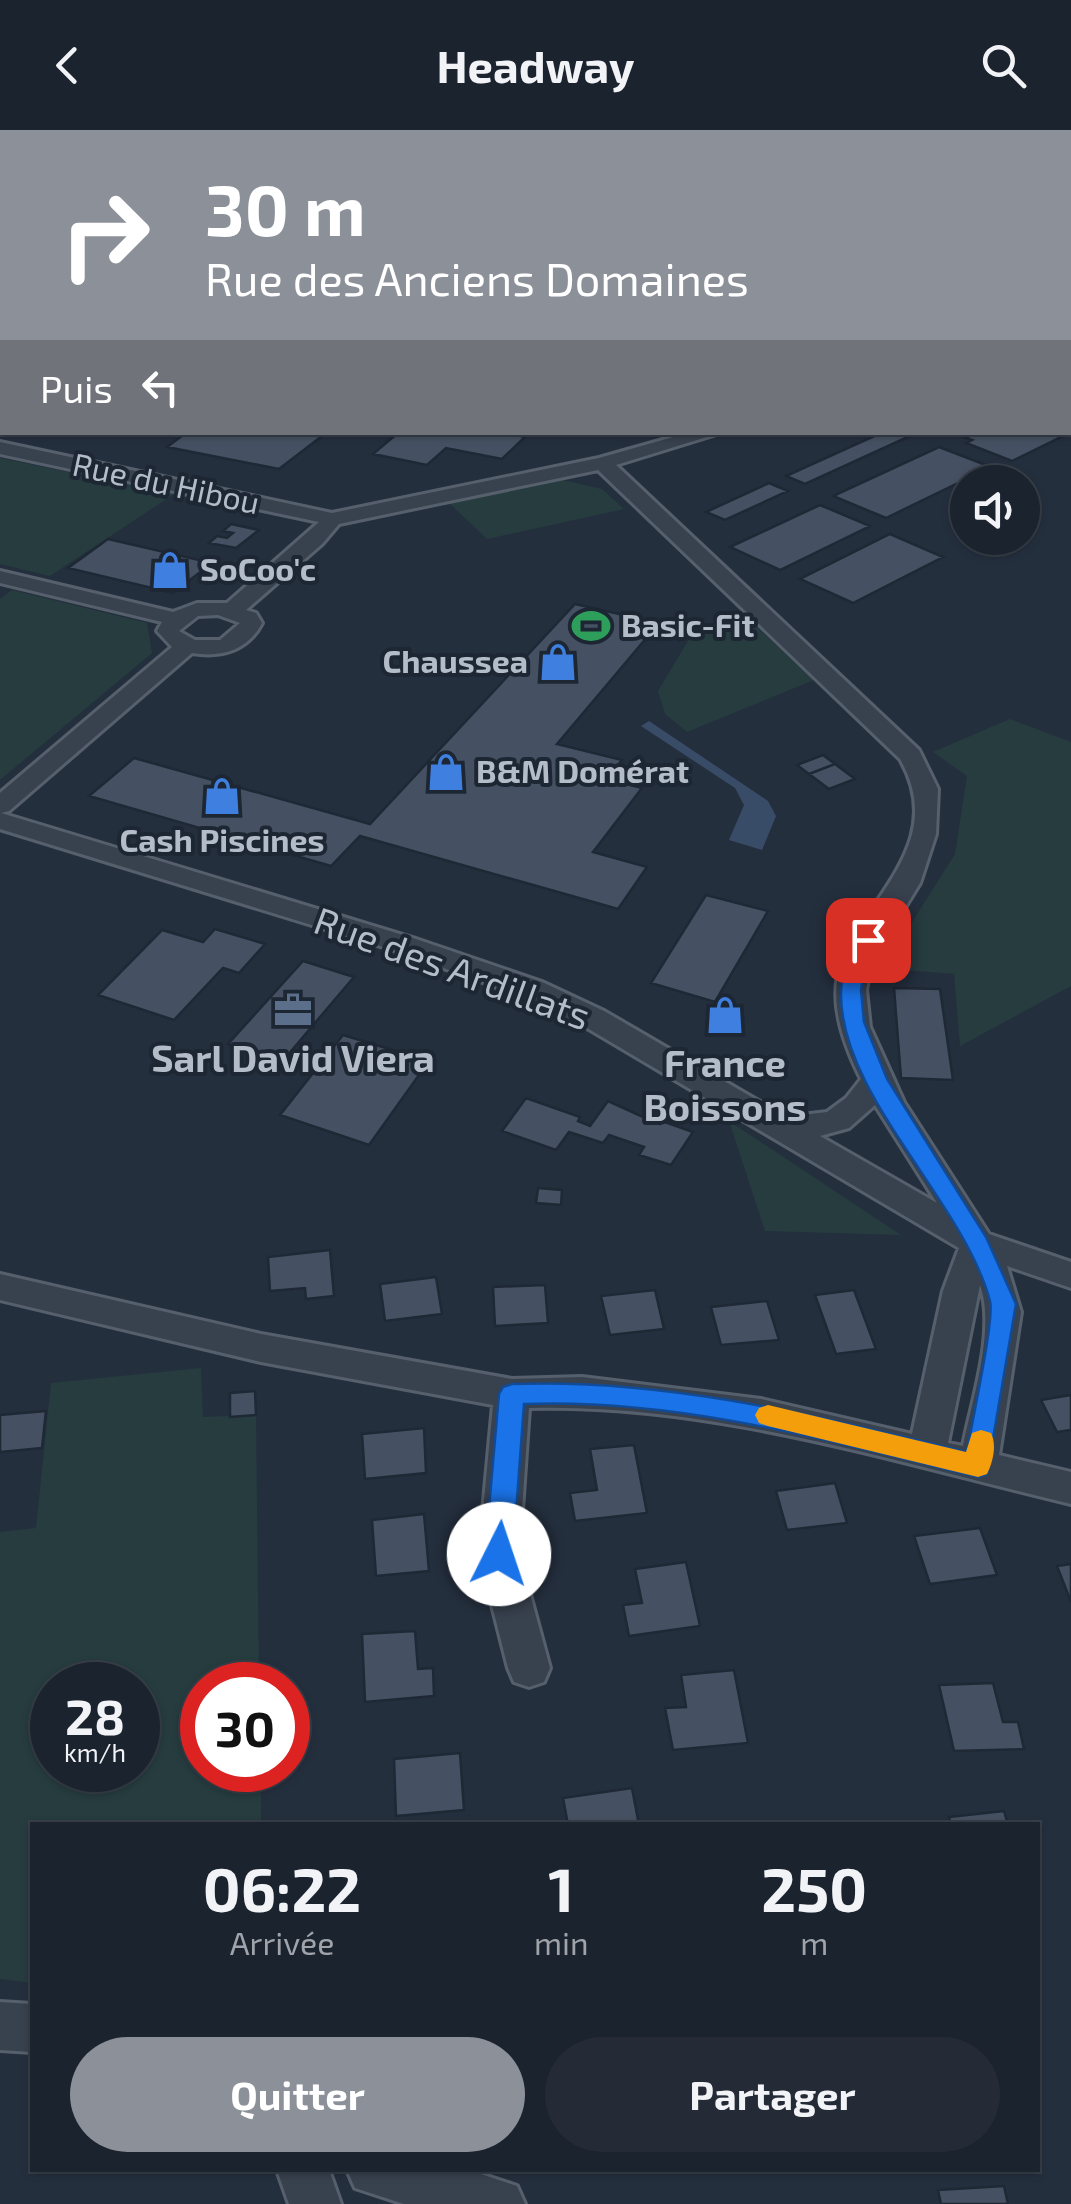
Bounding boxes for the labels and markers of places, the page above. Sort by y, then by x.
shop icon: SoCoo'c [149,549,191,591]
place label: SoCoo'c [200,549,316,587]
sports icon: Basic-Fit [570,605,612,647]
place label: Basic-Fit [621,605,755,643]
place label: Chaussea [382,641,528,679]
shop icon: Chaussea [537,641,579,683]
shop icon: B&M Domérat [425,751,467,793]
place label: B&M Domérat [476,751,689,789]
shop icon: Cash Piscines [201,775,243,817]
place label: Cash Piscines [119,820,325,858]
pin [826,898,911,983]
office icon: Sarl David Viera [272,989,314,1031]
shop icon: France Boissons [704,994,746,1036]
place label: Sarl David Viera [151,1034,435,1080]
place label: France Boissons [643,1039,807,1129]

